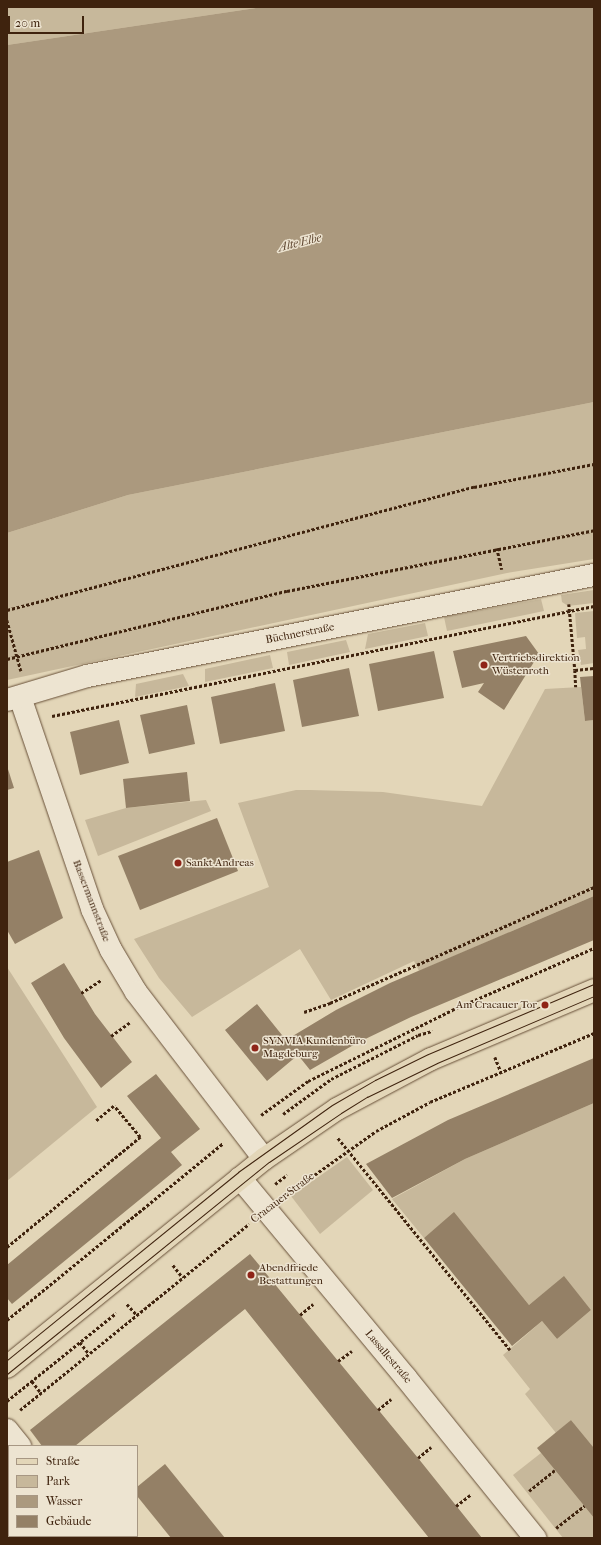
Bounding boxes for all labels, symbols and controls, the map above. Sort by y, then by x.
scale bar [10,8,86,34]
text: 20 m [15,16,40,30]
water label: Alte Elbe [277,231,323,255]
street label: Büchnerstraße [264,621,336,647]
place label: Vertriebsdirektion Wüstenroth [492,652,580,678]
marker: Vertriebsdirektion Wüstenroth [479,660,489,670]
place label: Sankt Andreas [186,856,254,870]
street label: Bassermannstraße [69,858,113,944]
marker: Sankt Andreas [173,858,183,868]
place label: Am Cracauer Tor [456,998,537,1012]
marker: Am Cracauer Tor [540,1000,550,1010]
place label: SYNVIA Kundenbüro Magdeburg [263,1035,366,1061]
marker: SYNVIA Kundenbüro Magdeburg [250,1043,260,1053]
street label: Cracauer Straße [248,1170,318,1226]
place label: Abendfriede Bestattungen [259,1262,323,1288]
marker: Abendfriede Bestattungen [246,1270,256,1280]
street label: Lassallestraße [362,1328,414,1386]
legend [8,1445,138,1537]
text: Straße [46,1454,80,1468]
text: Park [46,1474,70,1488]
text: Wasser [46,1494,82,1508]
text: Gebäude [46,1514,91,1528]

